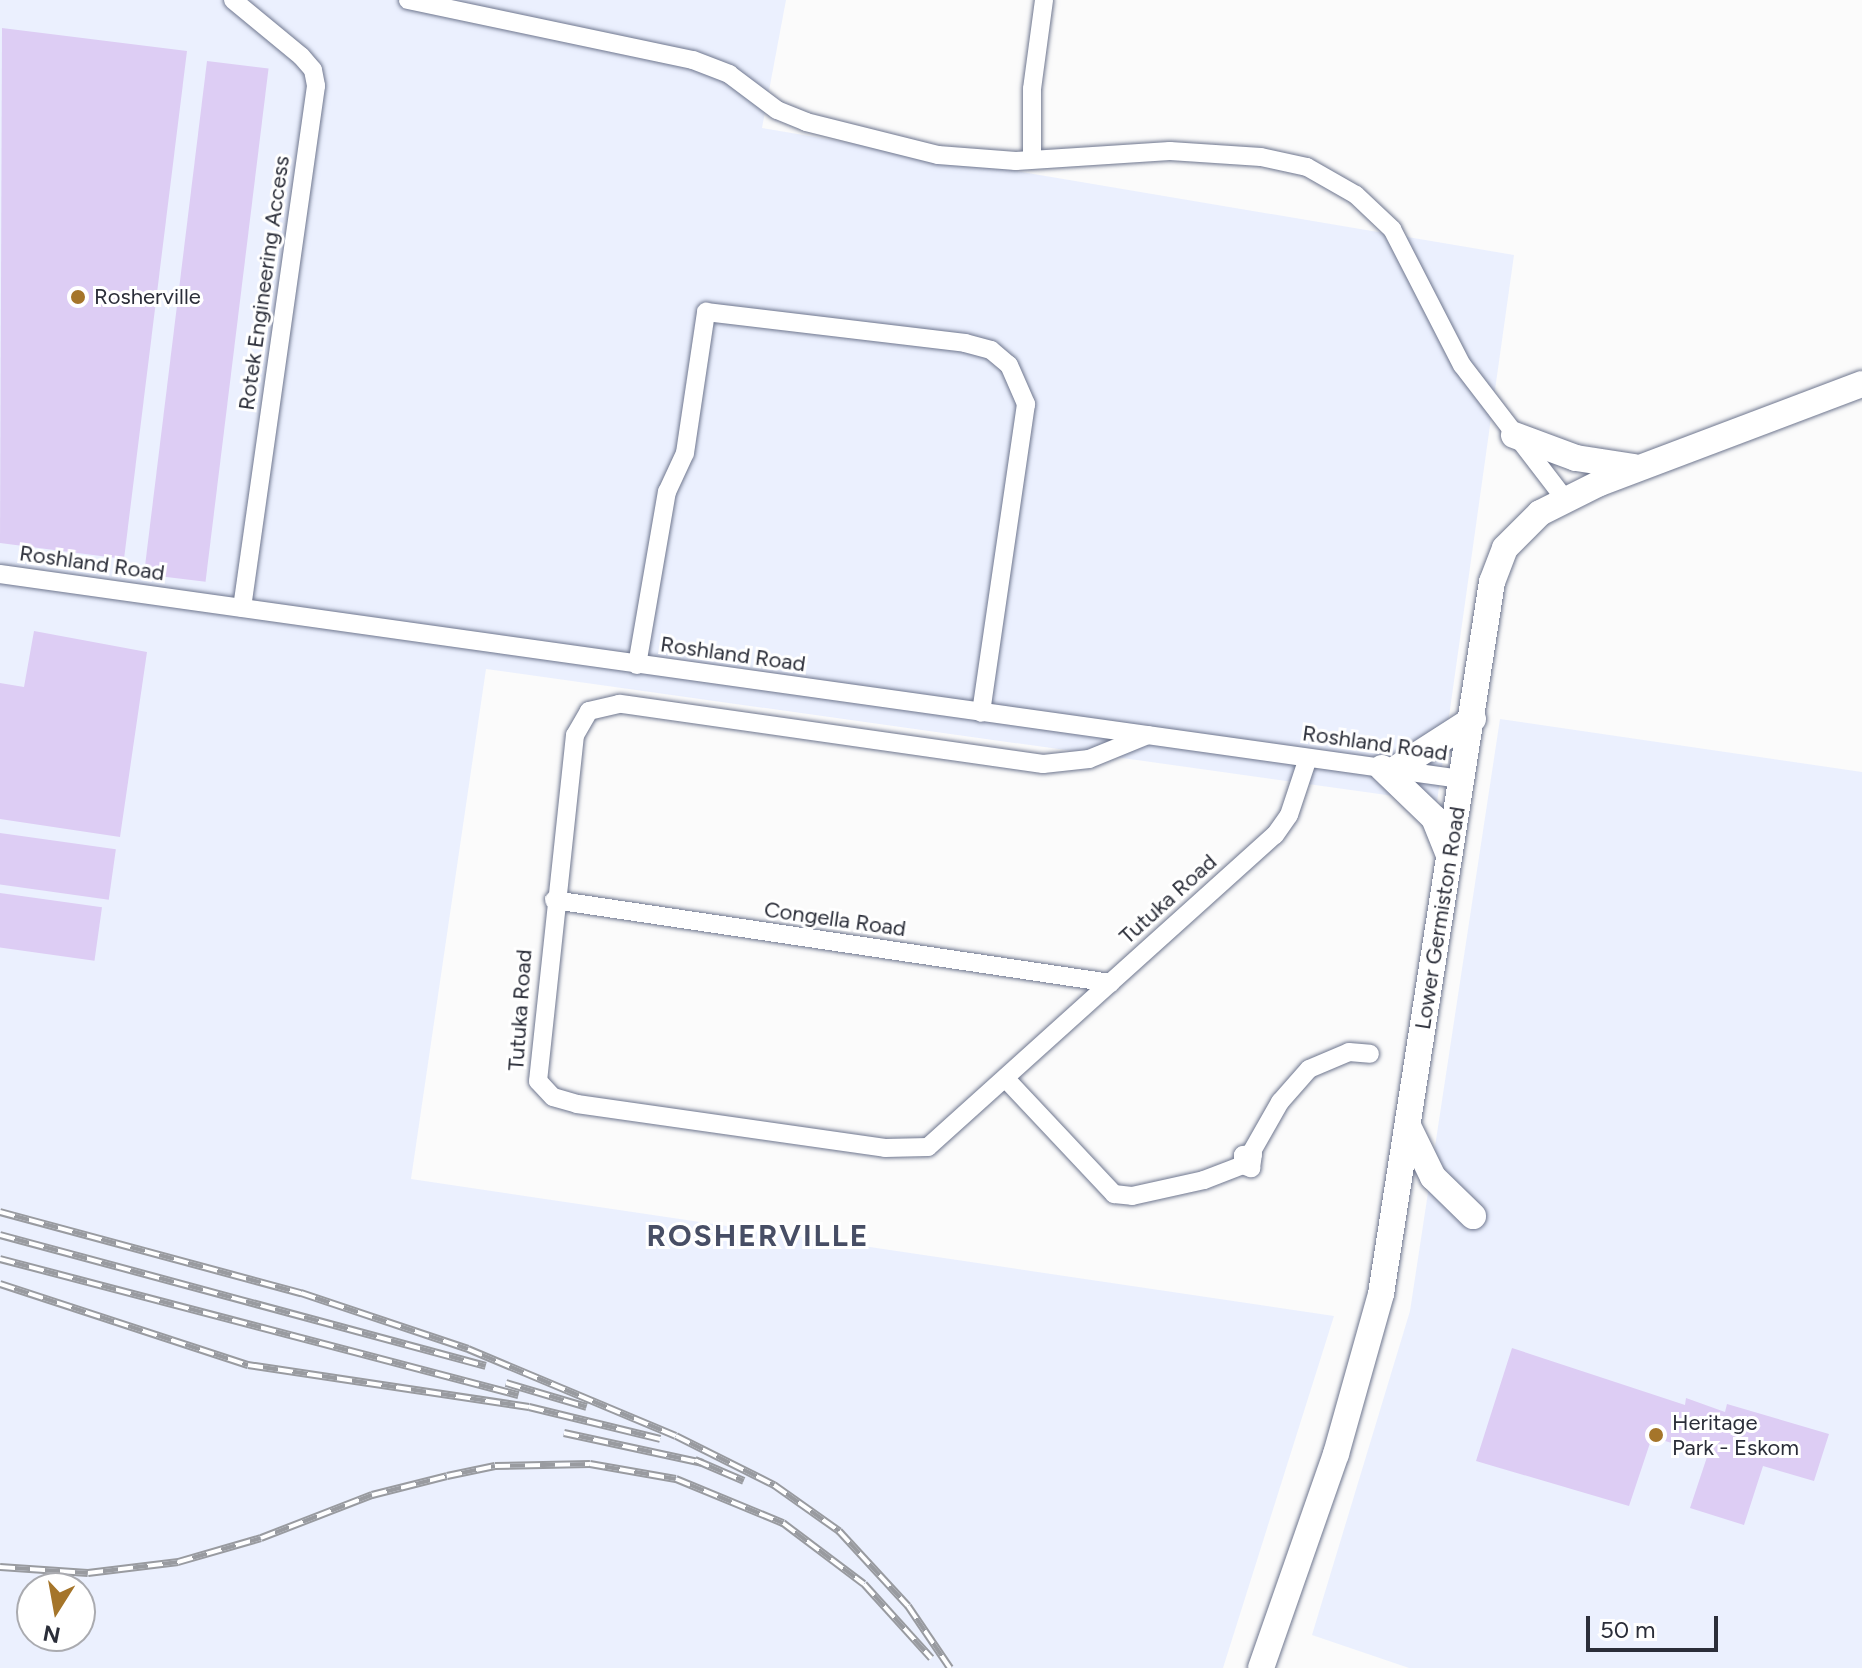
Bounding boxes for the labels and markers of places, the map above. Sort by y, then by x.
place label: Rosherville [94,284,201,310]
marker: Rosherville [69,288,87,306]
place label: Heritage Park - Eskom [1672,1409,1799,1460]
marker: Heritage Park - Eskom [1647,1426,1665,1444]

